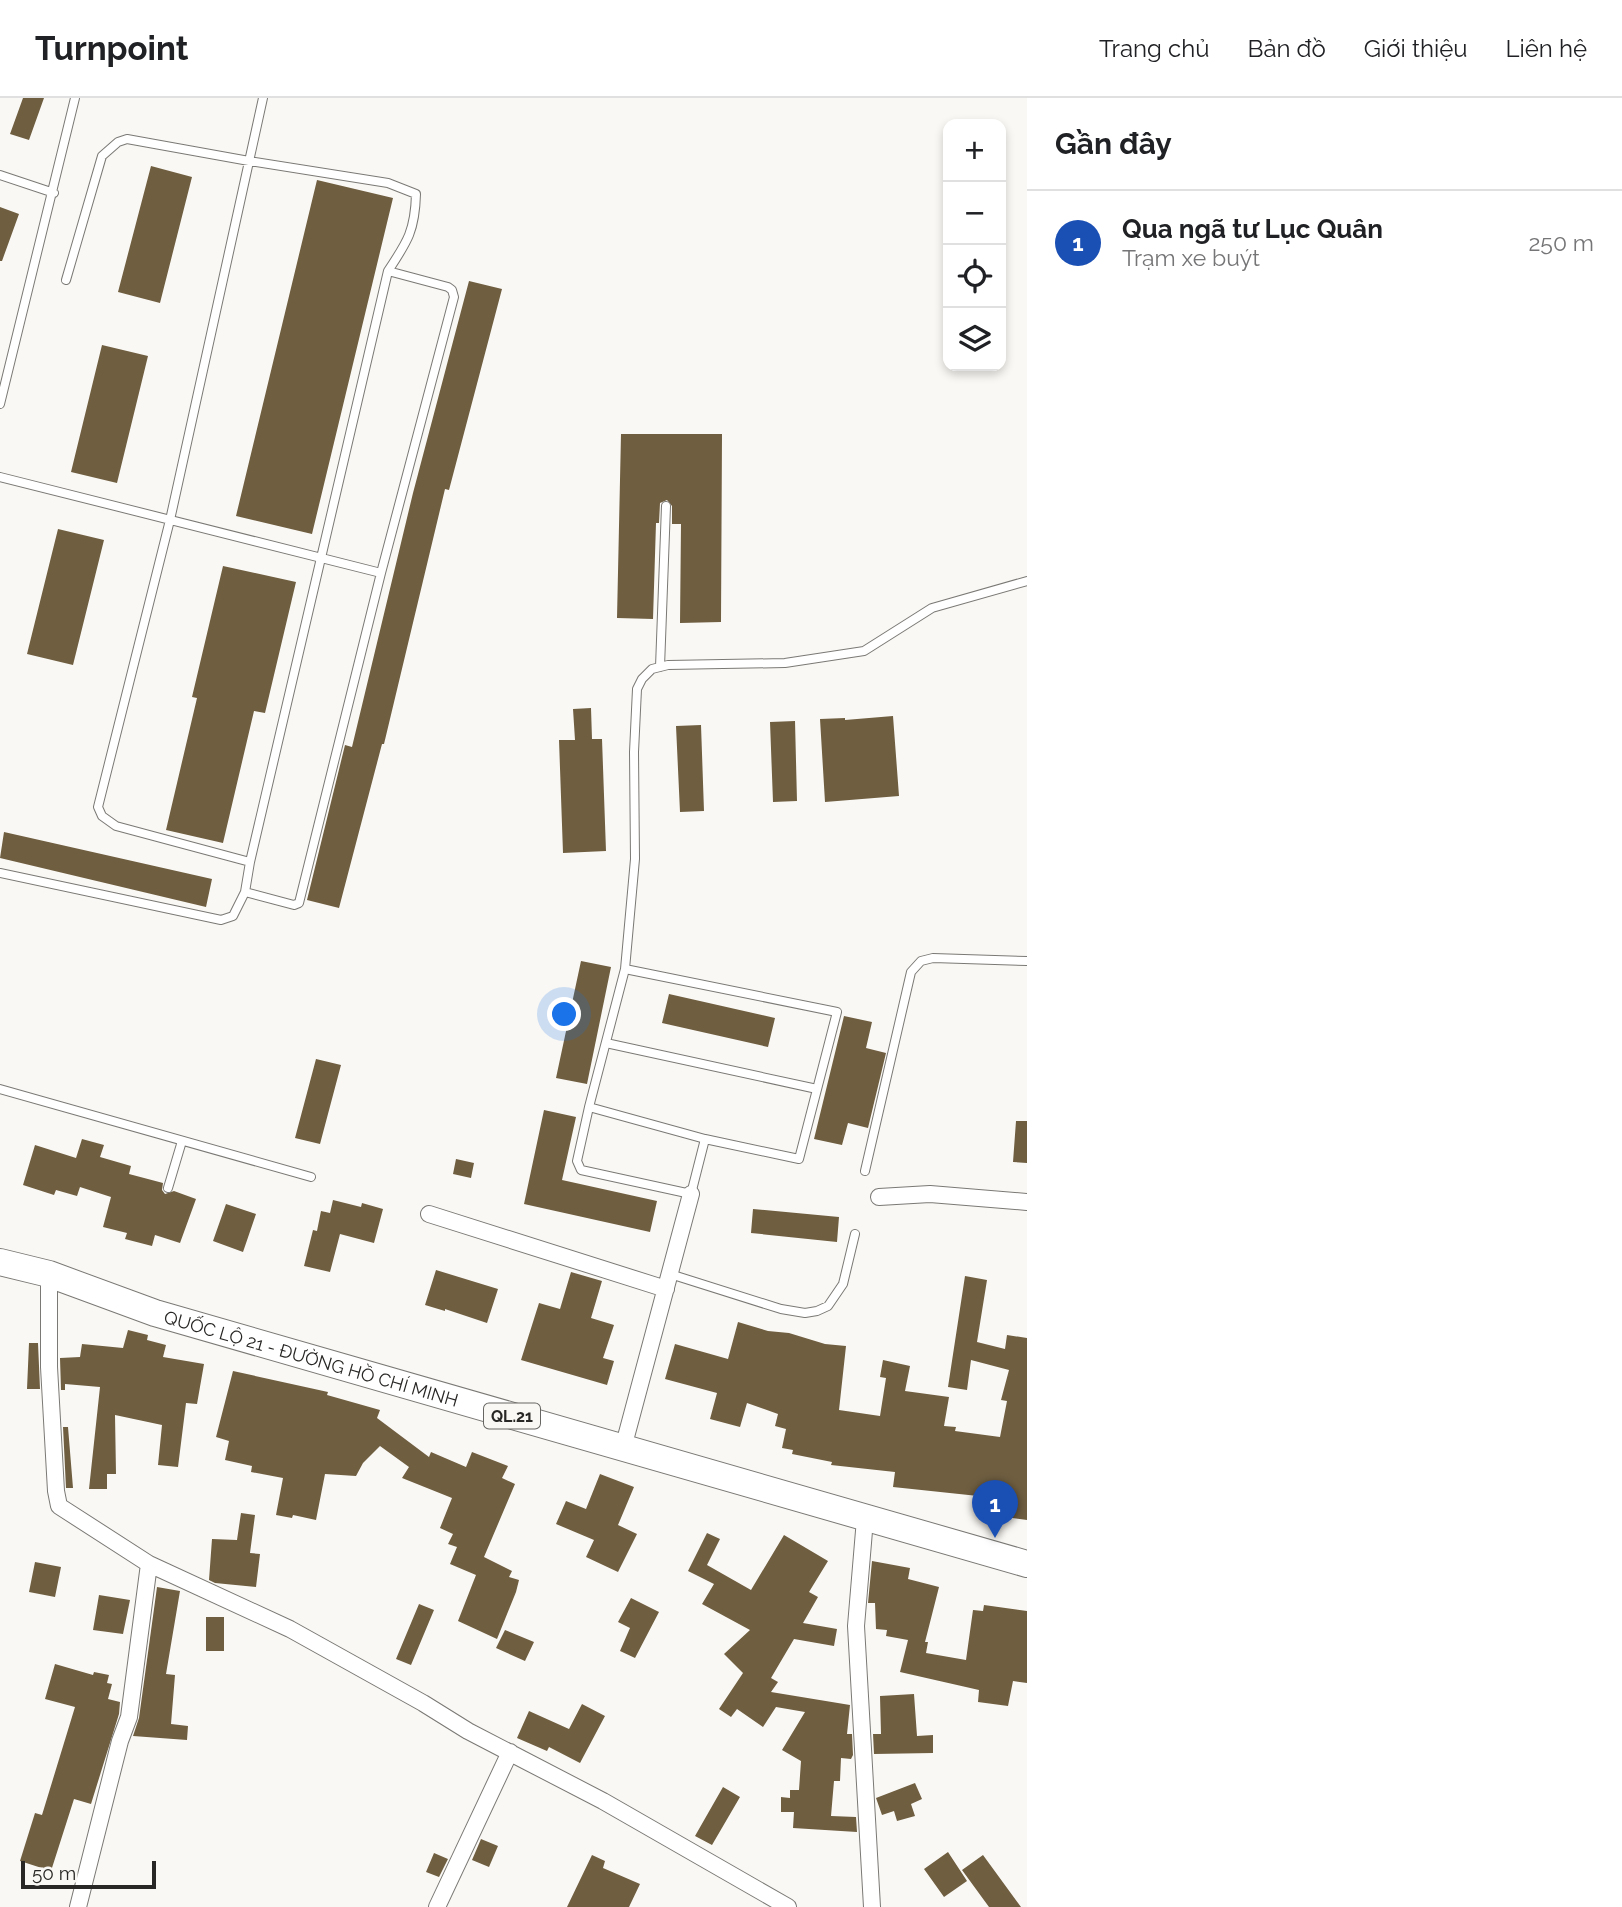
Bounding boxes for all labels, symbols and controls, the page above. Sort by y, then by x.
text: Turnpoint [35,29,188,68]
text: Trang chủ [1099,34,1209,63]
text: Bản đồ [1247,34,1326,63]
text: Giới thiệu [1364,34,1467,63]
text: Liên hệ [1505,34,1587,63]
map controls [943,119,1006,371]
button: + [943,119,1006,182]
text: Gần đây [1055,126,1172,161]
button: − [943,182,1006,245]
text: Qua ngã tư Lục Quân [1122,214,1383,244]
text: 1 [1072,229,1084,256]
text: 250 m [1528,229,1594,256]
text: Trạm xe buýt [1122,244,1260,271]
button: locate [943,245,1006,308]
button: layers [943,308,1006,371]
your location [547,997,581,1031]
street label: QUỐC LỘ 21 - ĐƯỜNG HỒ CHÍ MINH [162,1306,461,1410]
road number: QL.21 [484,1404,540,1428]
pin: 1 [972,1480,1018,1538]
scale bar [21,1858,156,1890]
text: 50 m [32,1862,76,1884]

